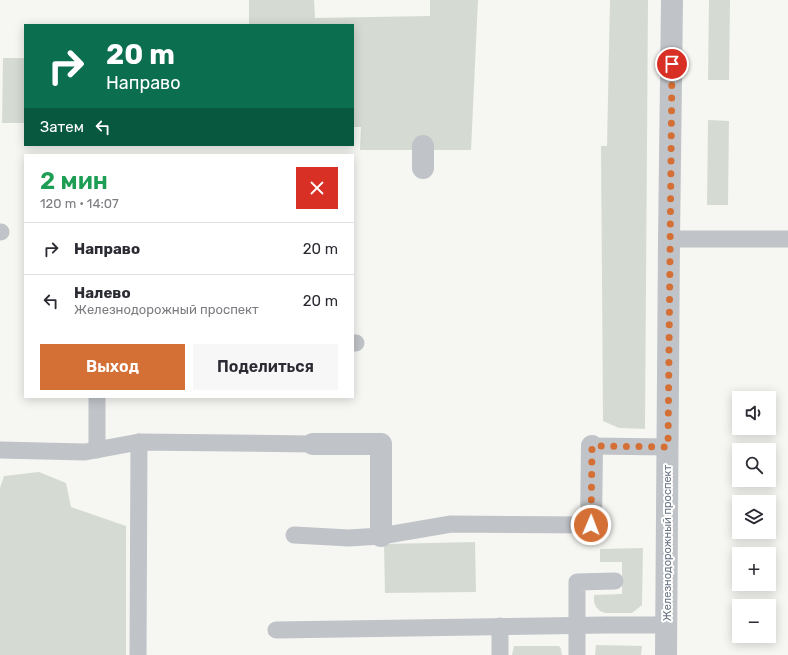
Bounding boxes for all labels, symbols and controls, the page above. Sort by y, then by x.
text: 20 m [106,38,175,71]
icon: right [40,40,92,92]
pin [655,47,689,81]
icon: arrive [661,53,683,75]
text: Направо [106,72,181,94]
icon: left [92,116,114,138]
text: Затем [40,118,84,136]
text: 2 мин [40,167,108,195]
button: close [296,167,338,209]
text: 120 m · 14:07 [40,196,119,211]
icon: right [40,238,62,260]
text: Направо [74,240,140,258]
text: 20 m [303,240,338,258]
text: Налево [74,284,131,302]
icon: left [40,290,62,312]
text: 20 m [303,292,338,310]
text: Железнодорожный проспект [74,302,259,317]
button: Выход [40,344,185,390]
button: Поделиться [193,344,338,390]
map controls [732,391,776,643]
button: sound [732,391,776,435]
button: search [732,443,776,487]
street label: Железнодорожный проспект [661,464,674,621]
button: layers [732,495,776,539]
position arrow [570,504,612,546]
button: + [732,547,776,591]
button: − [732,599,776,643]

